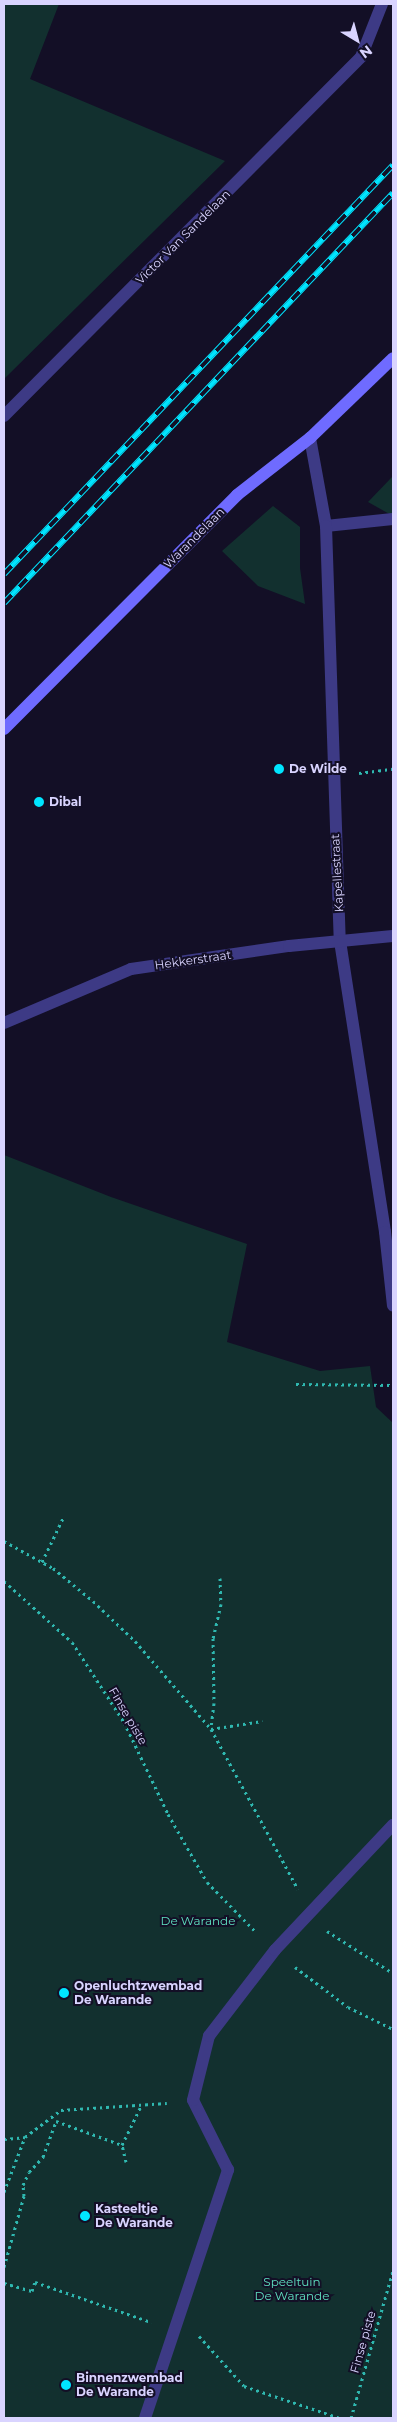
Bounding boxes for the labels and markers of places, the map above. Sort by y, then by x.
place label: De Wilde [289,762,347,776]
marker: De Wilde [273,763,285,775]
place label: Dibal [49,795,82,809]
marker: Dibal [33,796,45,808]
place label: Openluchtzwembad De Warande [74,1979,202,2007]
marker: Openluchtzwembad De Warande [58,1987,70,1999]
place label: Kasteeltje De Warande [95,2202,173,2230]
marker: Kasteeltje De Warande [79,2210,91,2222]
place label: Binnenzwembad De Warande [76,2371,183,2399]
marker: Binnenzwembad De Warande [60,2379,72,2391]

